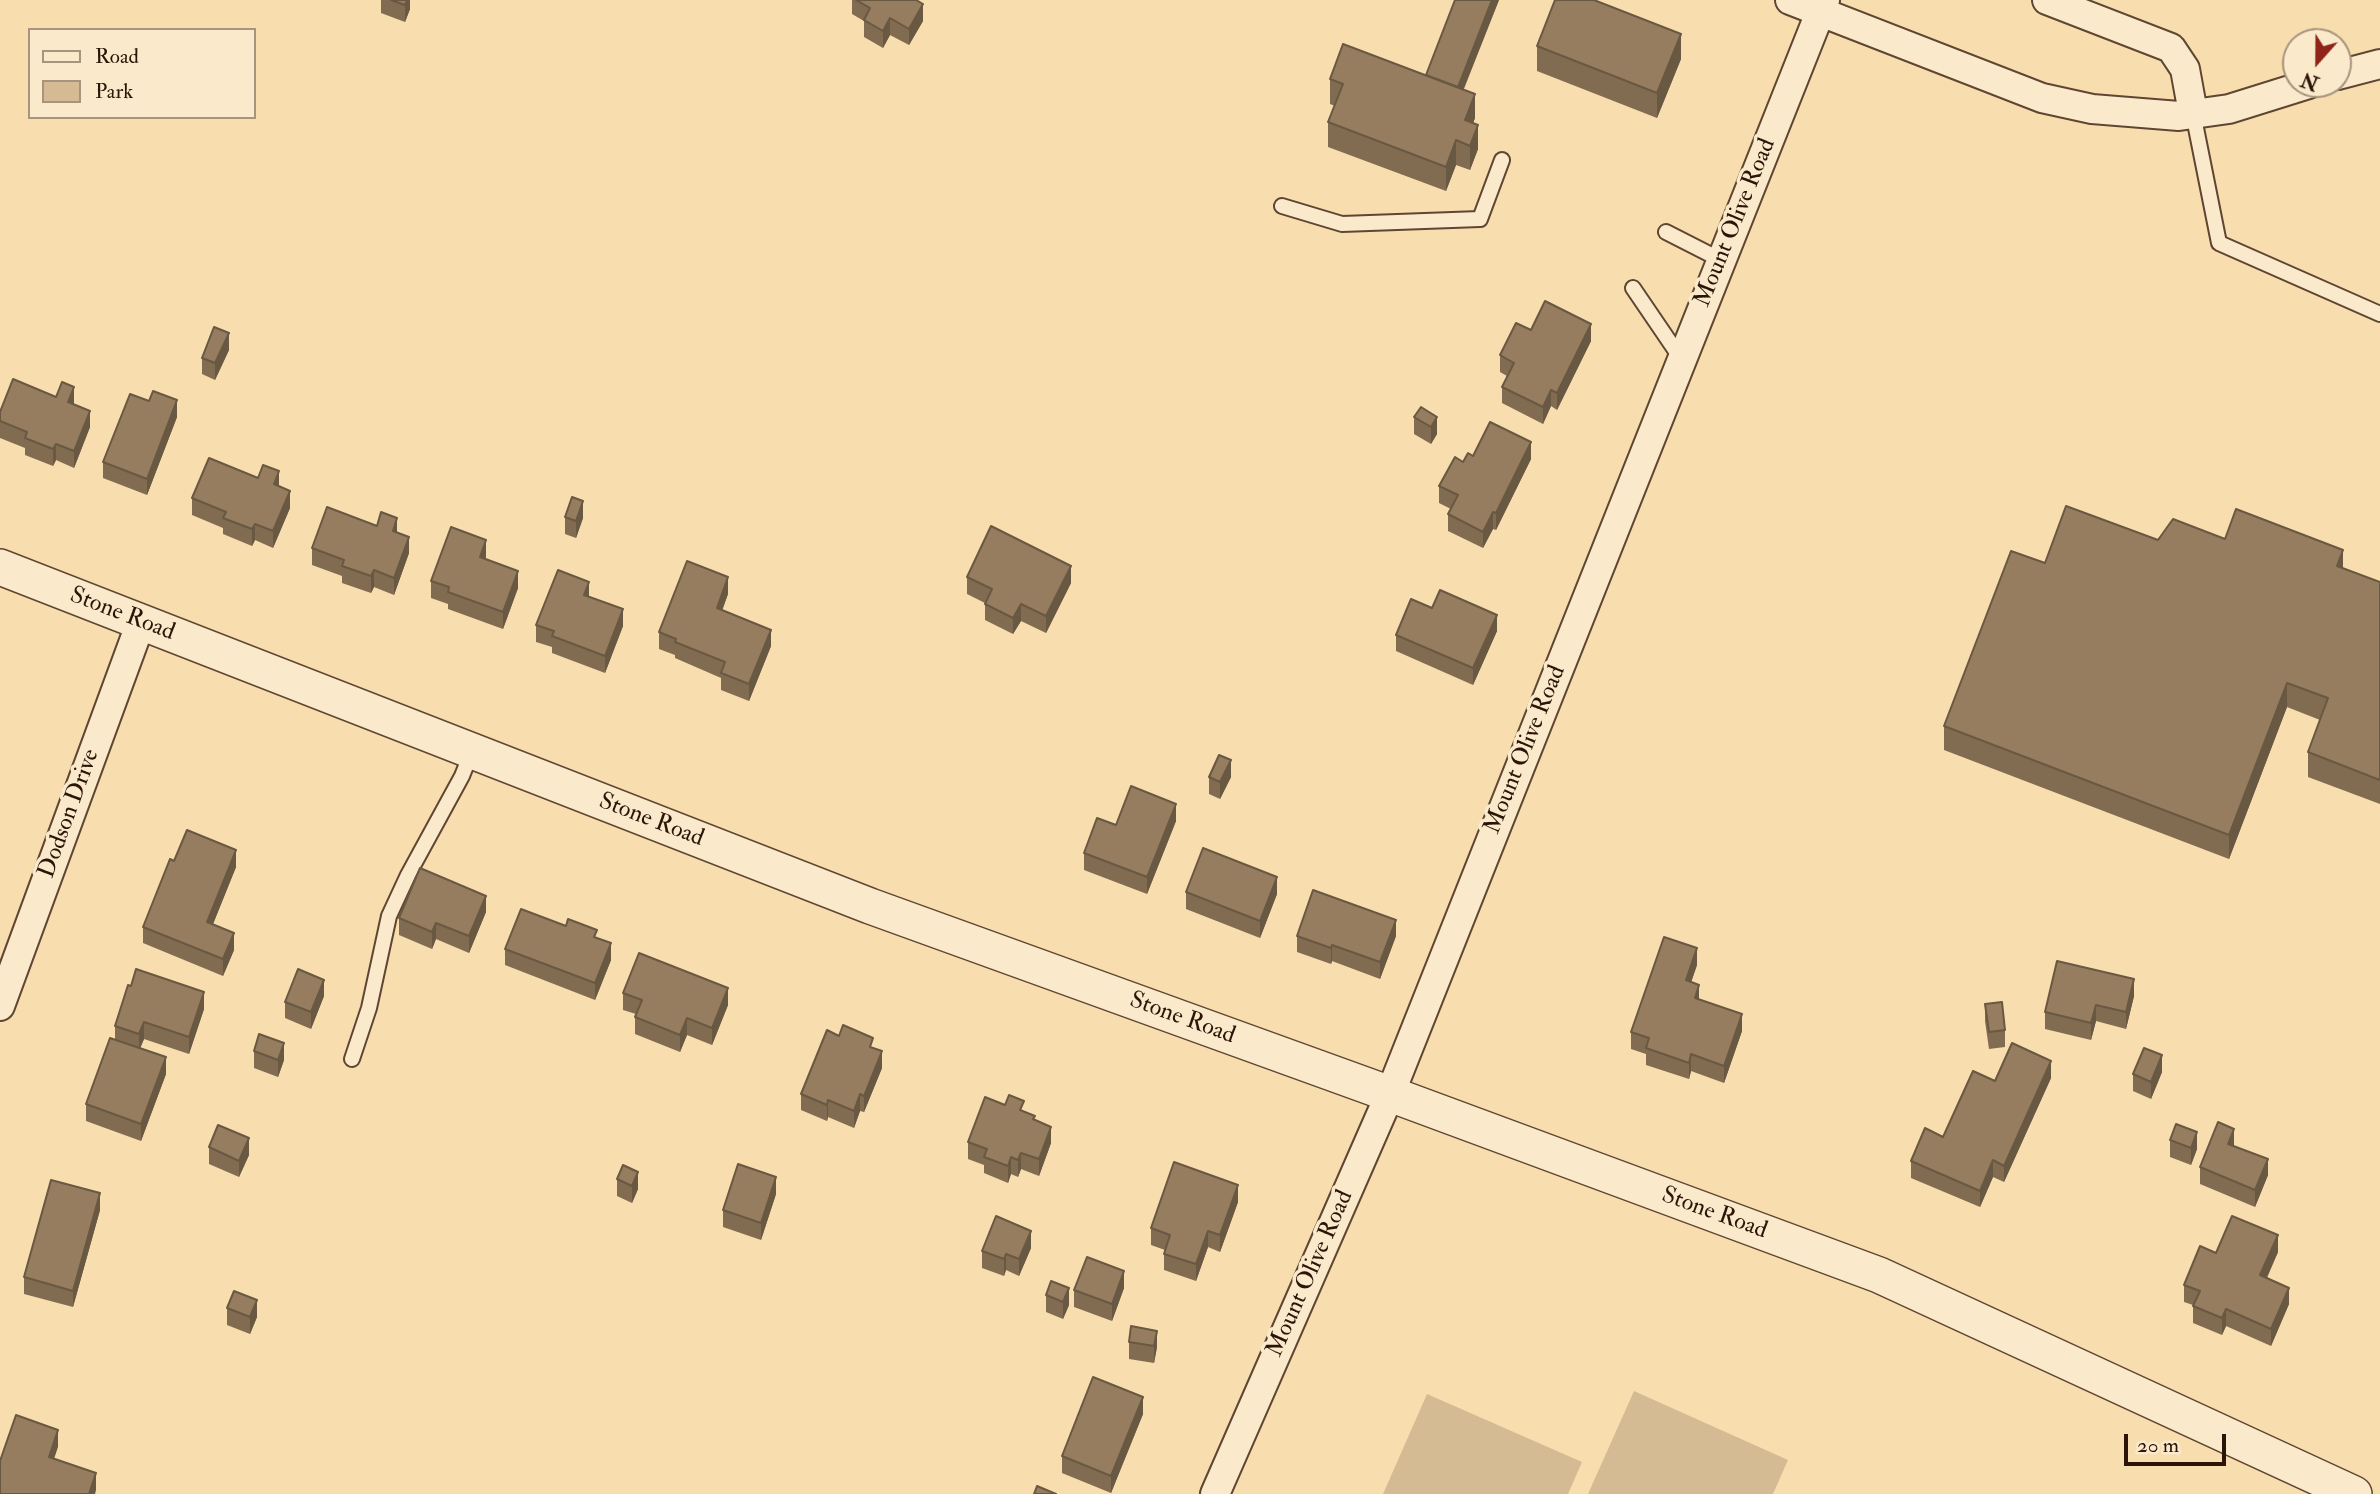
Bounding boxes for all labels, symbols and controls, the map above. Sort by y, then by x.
legend [28,28,256,119]
north arrow [2282,28,2352,98]
text: Road [95,43,139,70]
text: N [2298,66,2322,95]
text: Park [95,78,133,105]
street label: Mount Olive Road [1689,135,1783,311]
street label: Stone Road [65,582,179,648]
street label: Mount Olive Road [1479,662,1573,838]
street label: Dodson Drive [33,746,107,882]
street label: Stone Road [594,788,708,854]
street label: Stone Road [1125,987,1239,1051]
street label: Stone Road [1657,1182,1771,1246]
street label: Mount Olive Road [1261,1186,1361,1362]
scale bar [2128,1420,2230,1464]
text: 20 m [2137,1432,2179,1459]

